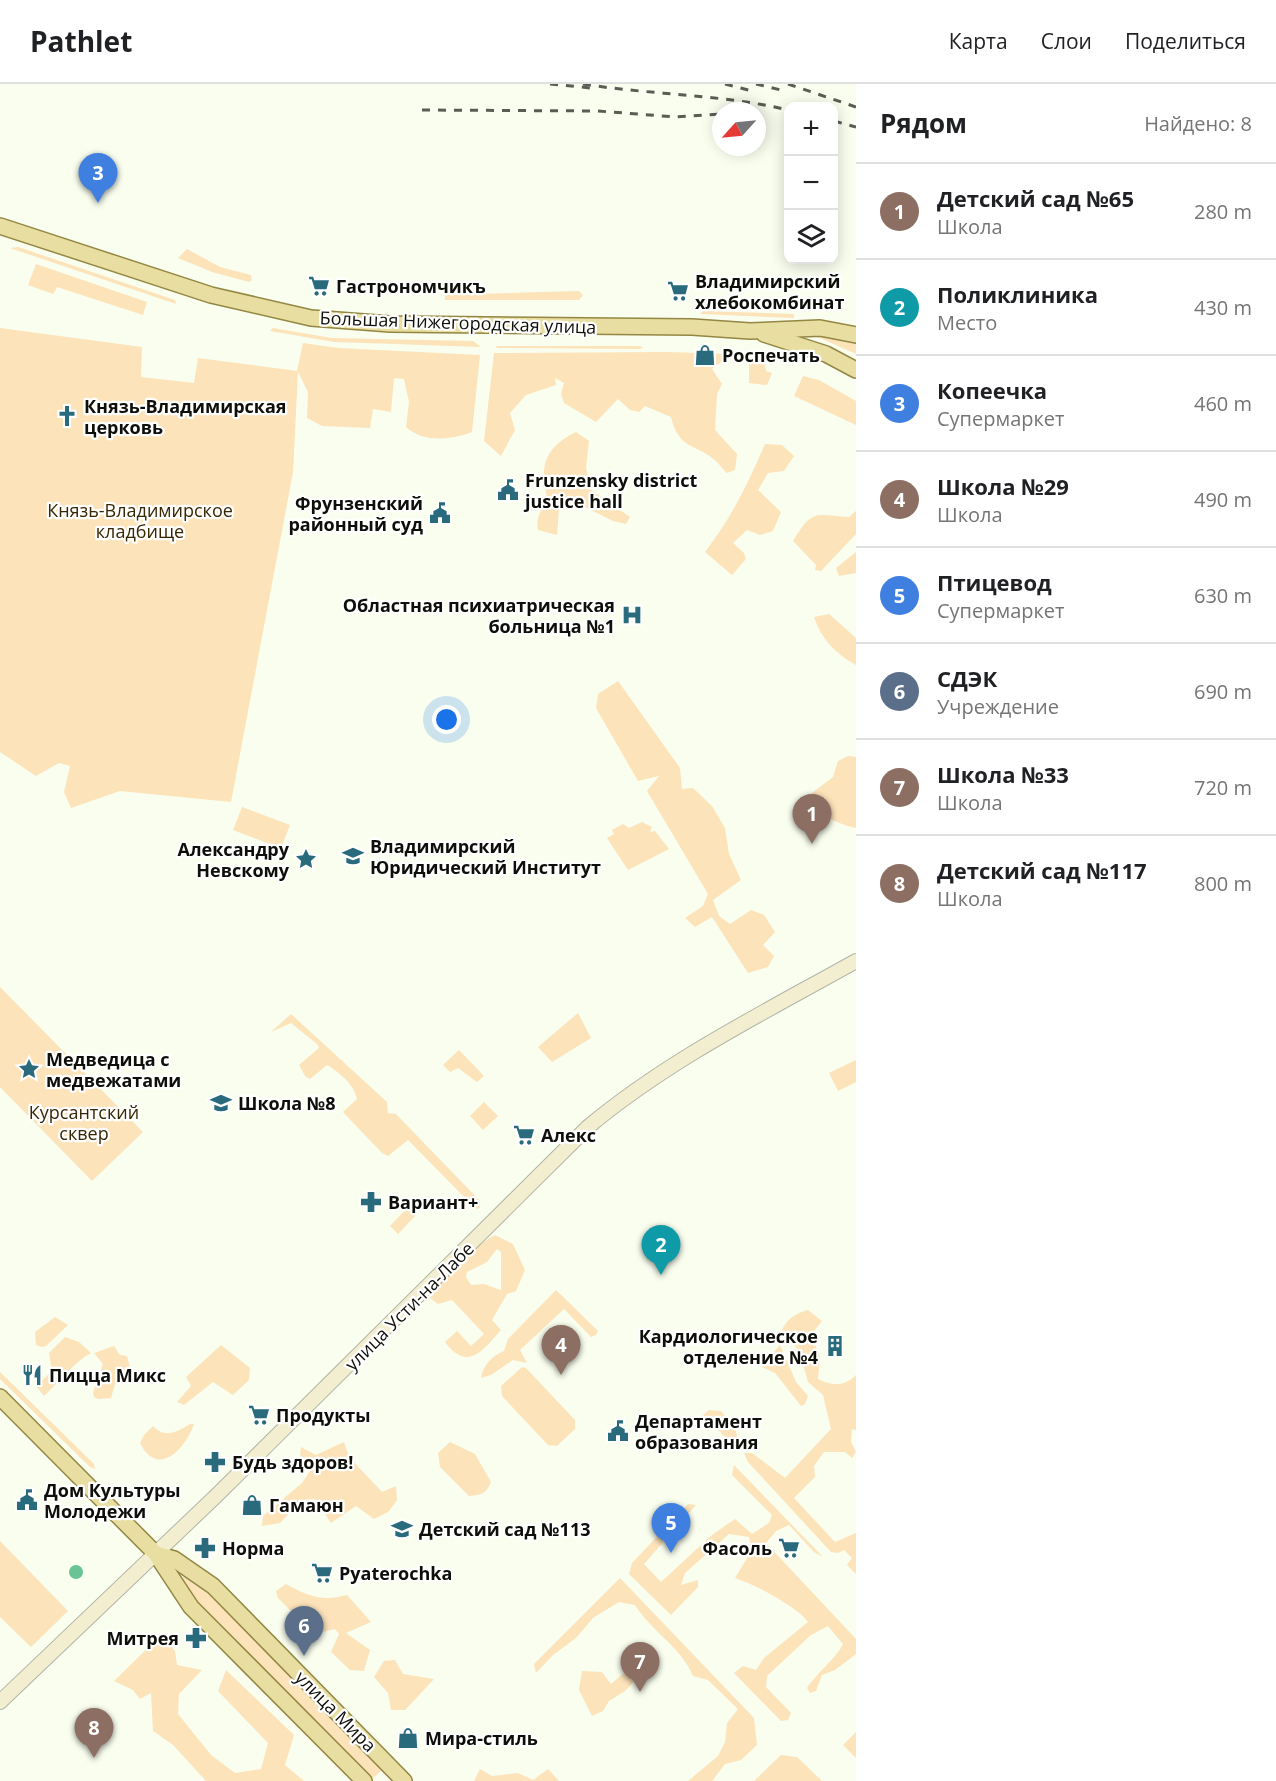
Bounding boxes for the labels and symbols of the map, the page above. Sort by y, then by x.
north arrow [712,102,766,156]
pin: 3 [78,154,118,203]
place label: Владимирский хлебокомбинат [695,269,844,314]
supermarket icon: Гастрономчикъ [307,274,331,298]
place label: Гастрономчикъ [336,274,486,298]
supermarket icon: Владимирский хлебокомбинат [666,279,690,303]
street label: Большая Нижегородская улица [319,305,597,339]
shop icon: Роспечать [693,343,717,367]
place label: Роспечать [722,343,820,367]
place label: Князь-Владимирская церковь [84,394,287,439]
church icon: Князь-Владимирская церковь [55,404,79,428]
place label: Frunzensky district justice hall [523,468,698,513]
public building icon: Frunzensky district justice hall [496,478,520,502]
place label: Фрунзенский районный суд [288,491,423,536]
park label: Князь-Владимирское кладбище [47,498,233,543]
public building icon: Фрунзенский районный суд [428,501,452,525]
place label: Областная психиатрическая больница №1 [343,593,615,638]
hospital icon: Областная психиатрическая больница №1 [620,603,644,627]
your location [432,705,461,734]
pin: 1 [792,794,832,844]
place label: Владимирский Юридический Институт [370,834,601,879]
place label: Александру Невскому [178,837,290,882]
school or university icon: Владимирский Юридический Институт [341,844,365,868]
place icon: Александру Невскому [294,847,318,871]
place label: Медведица с медвежатами [46,1047,181,1092]
place icon: Медведица с медвежатами [17,1057,41,1081]
school or university icon: Школа №8 [209,1091,233,1115]
place label: Школа №8 [238,1091,336,1115]
park label: Курсантский сквер [29,1100,139,1145]
supermarket icon: Алекс [512,1123,536,1147]
place label: Алекс [541,1123,596,1147]
pharmacy icon: Вариант+ [359,1190,383,1214]
place label: Вариант+ [388,1190,478,1214]
pin: 2 [642,1226,680,1275]
street label: улица Усти-на-Лабе [339,1236,479,1376]
place label: Кардиологическое отделение №4 [639,1324,818,1369]
pin: 4 [542,1326,580,1375]
building icon: Кардиологическое отделение №4 [823,1334,847,1358]
restaurant icon: Пицца Микс [20,1363,44,1387]
place label: Пицца Микс [49,1363,166,1387]
supermarket icon: Продукты [247,1403,271,1427]
place label: Продукты [276,1403,371,1427]
place label: Департамент образования [635,1409,762,1454]
public building icon: Департамент образования [606,1419,630,1443]
pharmacy icon: Будь здоров! [203,1450,227,1474]
place label: Будь здоров! [232,1450,354,1474]
place label: Дом Культуры Молодежи [44,1478,181,1523]
public building icon: Дом Культуры Молодежи [15,1488,39,1512]
shop icon: Гамаюн [240,1493,264,1517]
place label: Гамаюн [269,1493,344,1517]
pin: 5 [652,1504,690,1553]
school or university icon: Детский сад №113 [390,1517,414,1541]
place label: Детский сад №113 [419,1517,590,1541]
pharmacy icon: Норма [193,1536,217,1560]
place label: Норма [222,1536,284,1560]
place label: Фасоль [703,1536,772,1560]
supermarket icon: Фасоль [777,1536,801,1560]
supermarket icon: Pyaterochka [310,1561,334,1585]
place label: Pyaterochka [339,1561,452,1585]
pin: 6 [284,1606,324,1656]
place label: Митрея [106,1626,179,1650]
pharmacy icon: Митрея [184,1626,208,1650]
pin: 7 [620,1642,660,1692]
street label: улица Мира [290,1665,382,1757]
pin: 8 [74,1708,113,1758]
shop icon: Мира-стиль [396,1726,420,1750]
place label: Мира-стиль [425,1726,538,1750]

